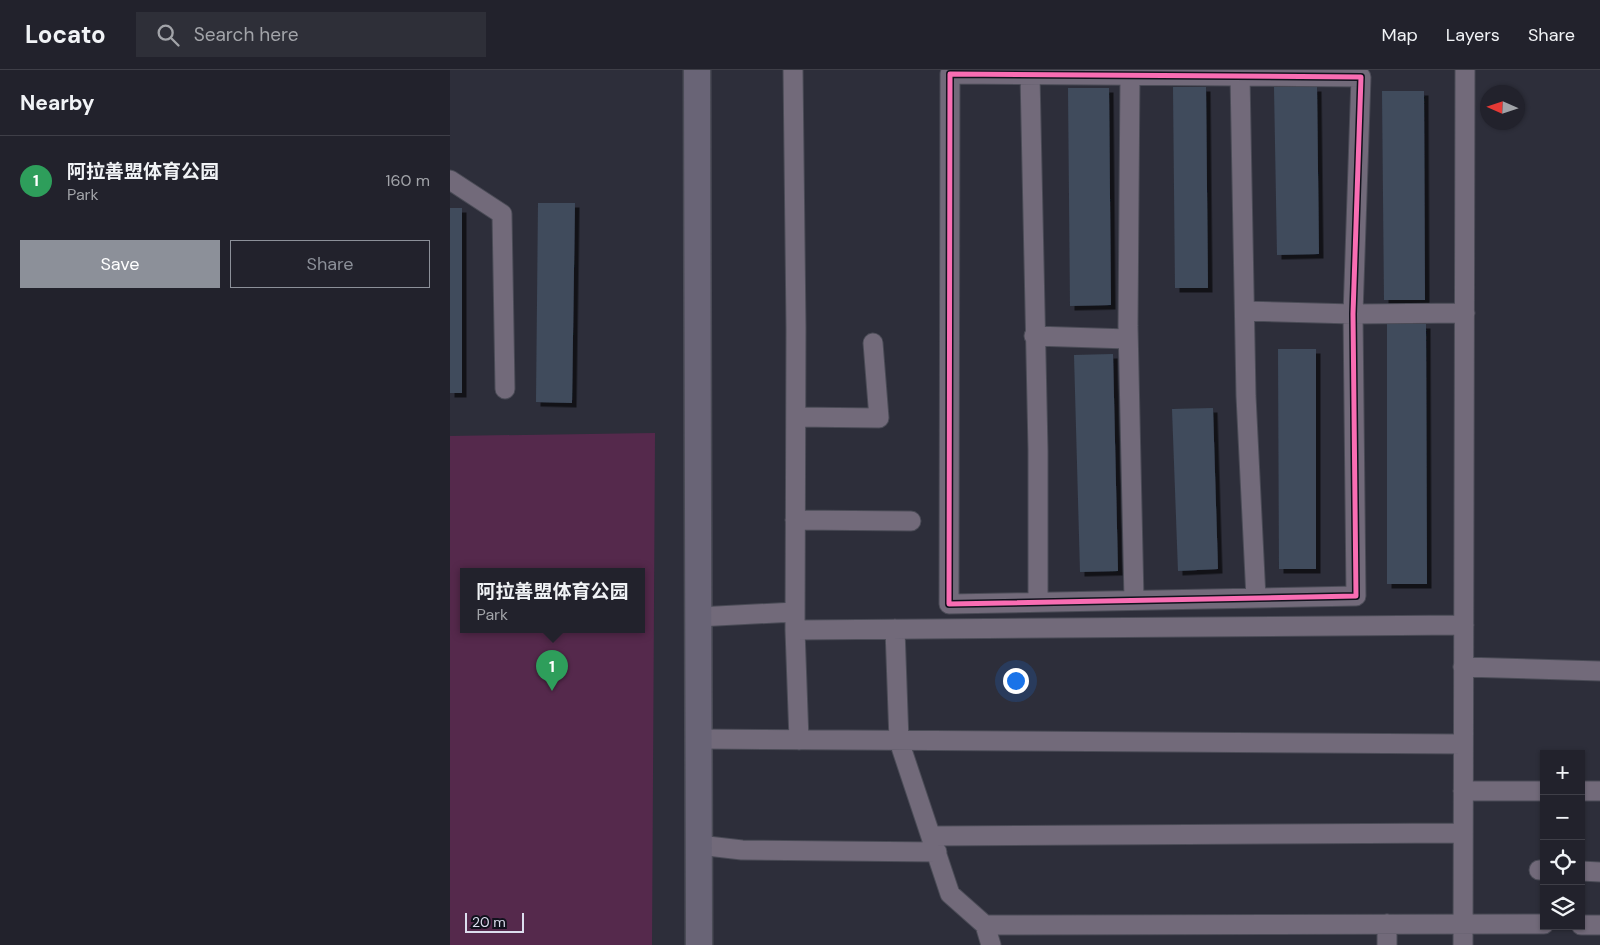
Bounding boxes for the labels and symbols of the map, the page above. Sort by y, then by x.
north arrow [1480,85,1525,130]
pin: 1 [536,650,568,691]
your location [1003,668,1029,694]
scale bar [465,910,524,933]

